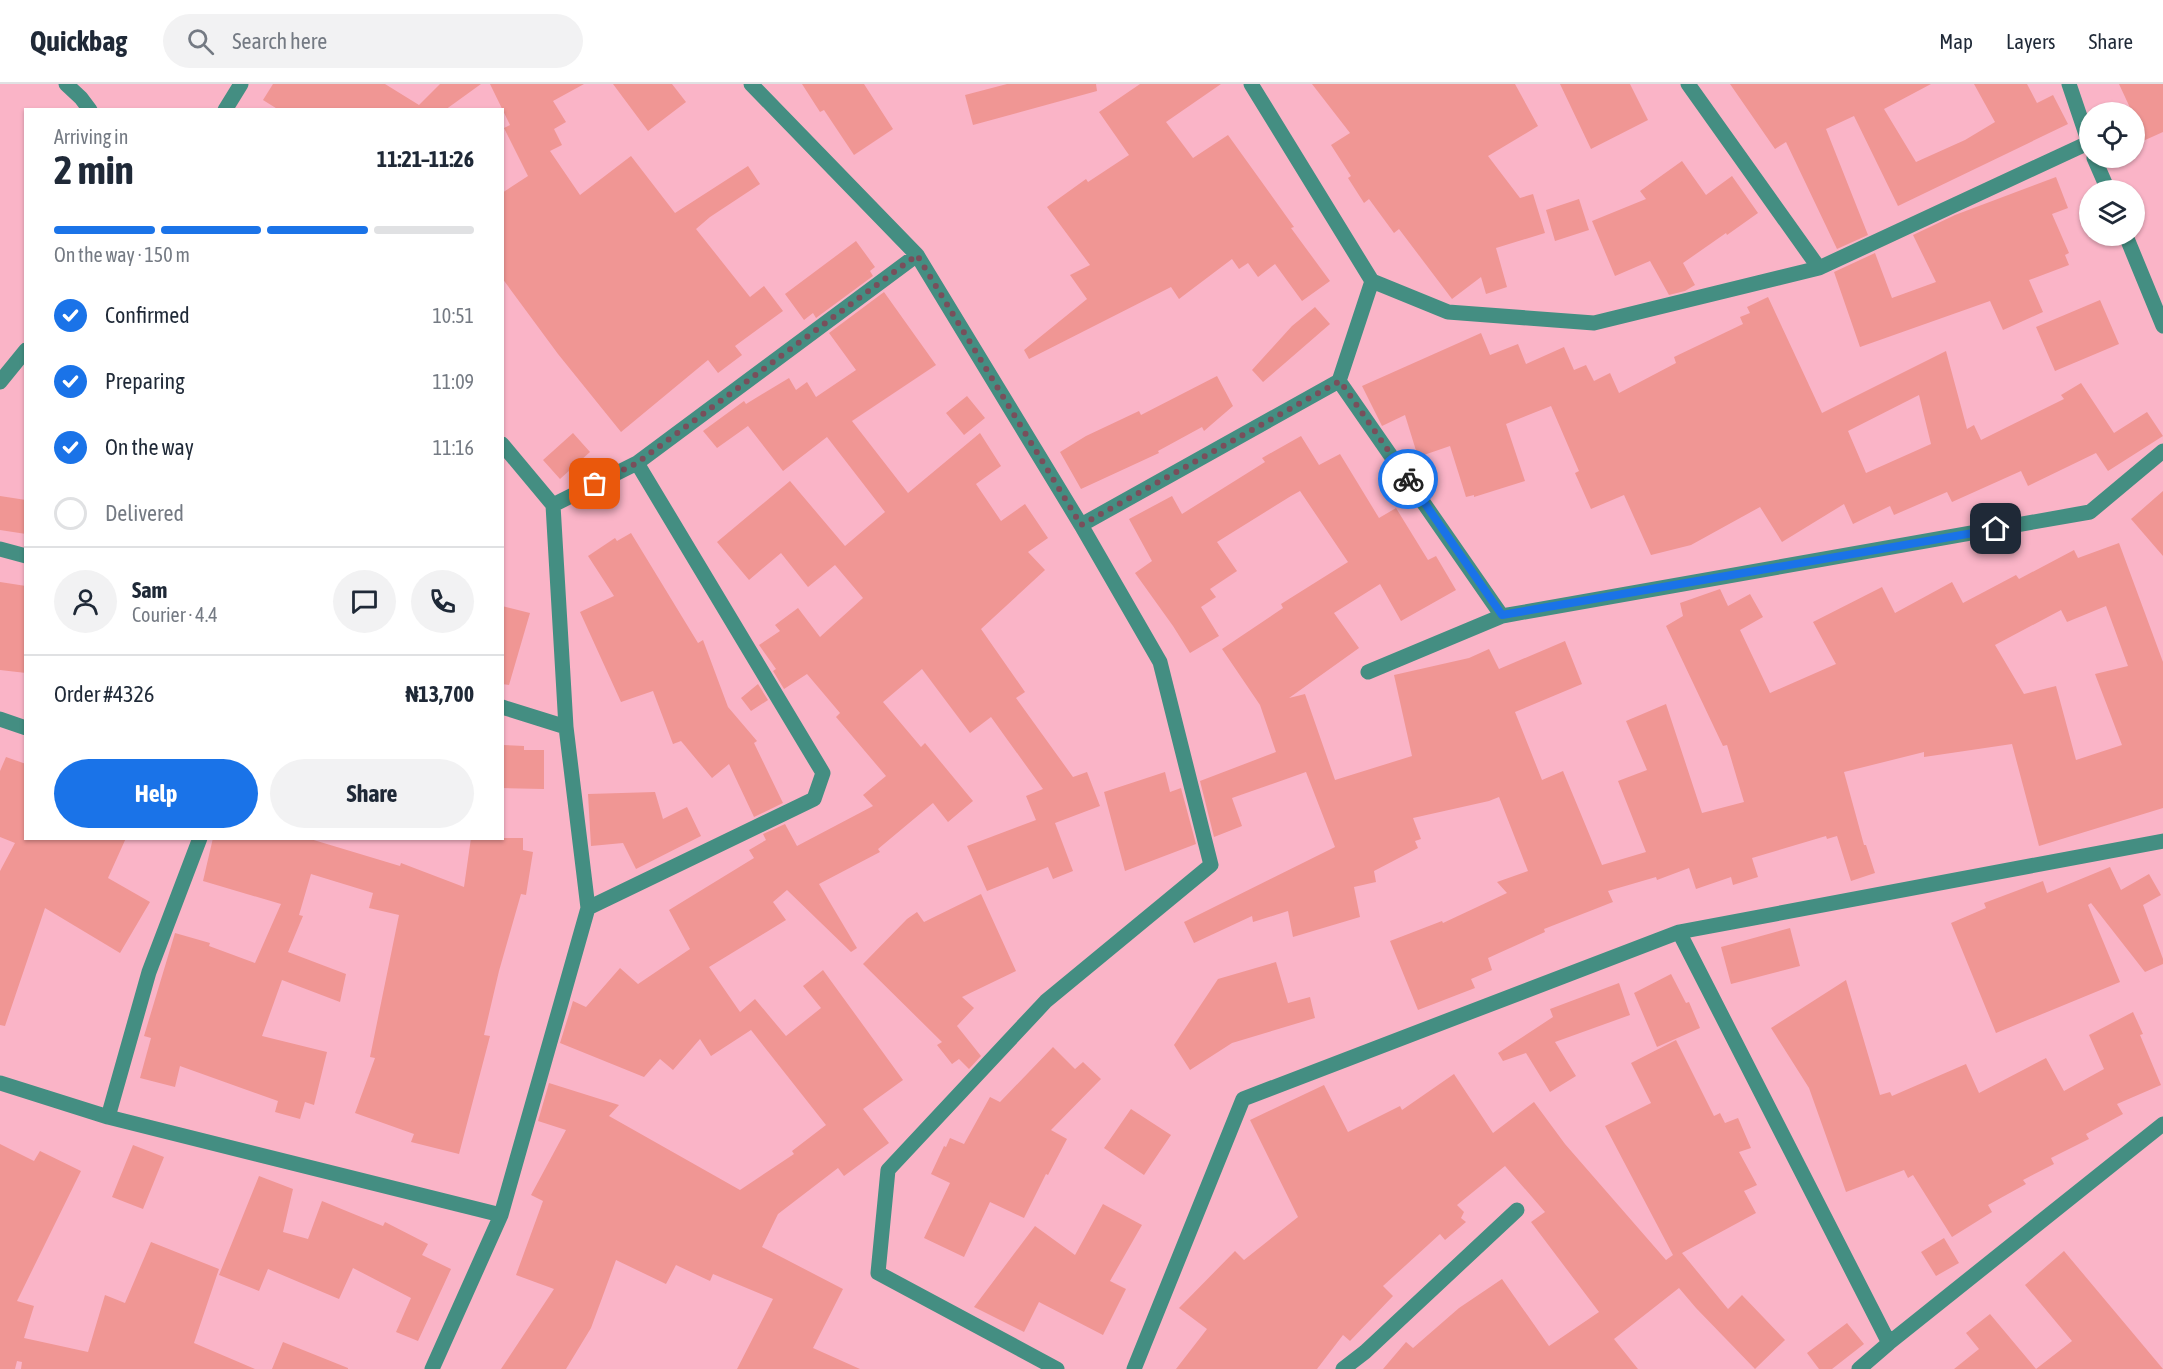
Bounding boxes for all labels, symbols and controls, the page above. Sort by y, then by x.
search box [163,14,583,68]
text: Quickbag [30,25,127,57]
icon: search [184,25,217,58]
text: Search here [232,28,327,54]
text: Map [1939,29,1973,53]
text: Layers [2006,29,2056,53]
text: Share [2089,29,2133,53]
map controls [2079,102,2145,246]
button: locate [2079,102,2145,168]
text: Arriving in [54,125,128,148]
text: 11:21–11:26 [377,146,474,172]
text: 2 min [54,148,134,192]
button: layers [2079,180,2145,246]
text: On the way · 150 m [54,243,190,266]
icon: check [54,299,87,332]
text: Confirmed [105,302,190,328]
text: 10:51 [432,304,474,327]
icon: check [54,365,87,398]
text: Preparing [105,368,185,394]
text: 11:09 [432,370,474,393]
icon: check [54,431,87,464]
text: On the way [105,434,194,460]
text: 11:16 [433,436,474,459]
courier [1378,449,1438,509]
pin [569,458,620,509]
icon: bike [1392,463,1425,496]
icon: bag [578,467,611,500]
text: Delivered [105,500,184,526]
pin [1970,503,2021,554]
icon: home [1979,512,2012,545]
button: person [54,570,117,633]
button: chat [333,570,396,633]
button: phone [411,570,474,633]
text: Sam [132,577,167,603]
text: Courier · 4.4 [132,603,218,626]
text: Order #4326 [54,681,154,707]
text: ₦13,700 [405,681,474,707]
button: Help [54,759,258,828]
button: Share [270,759,474,828]

